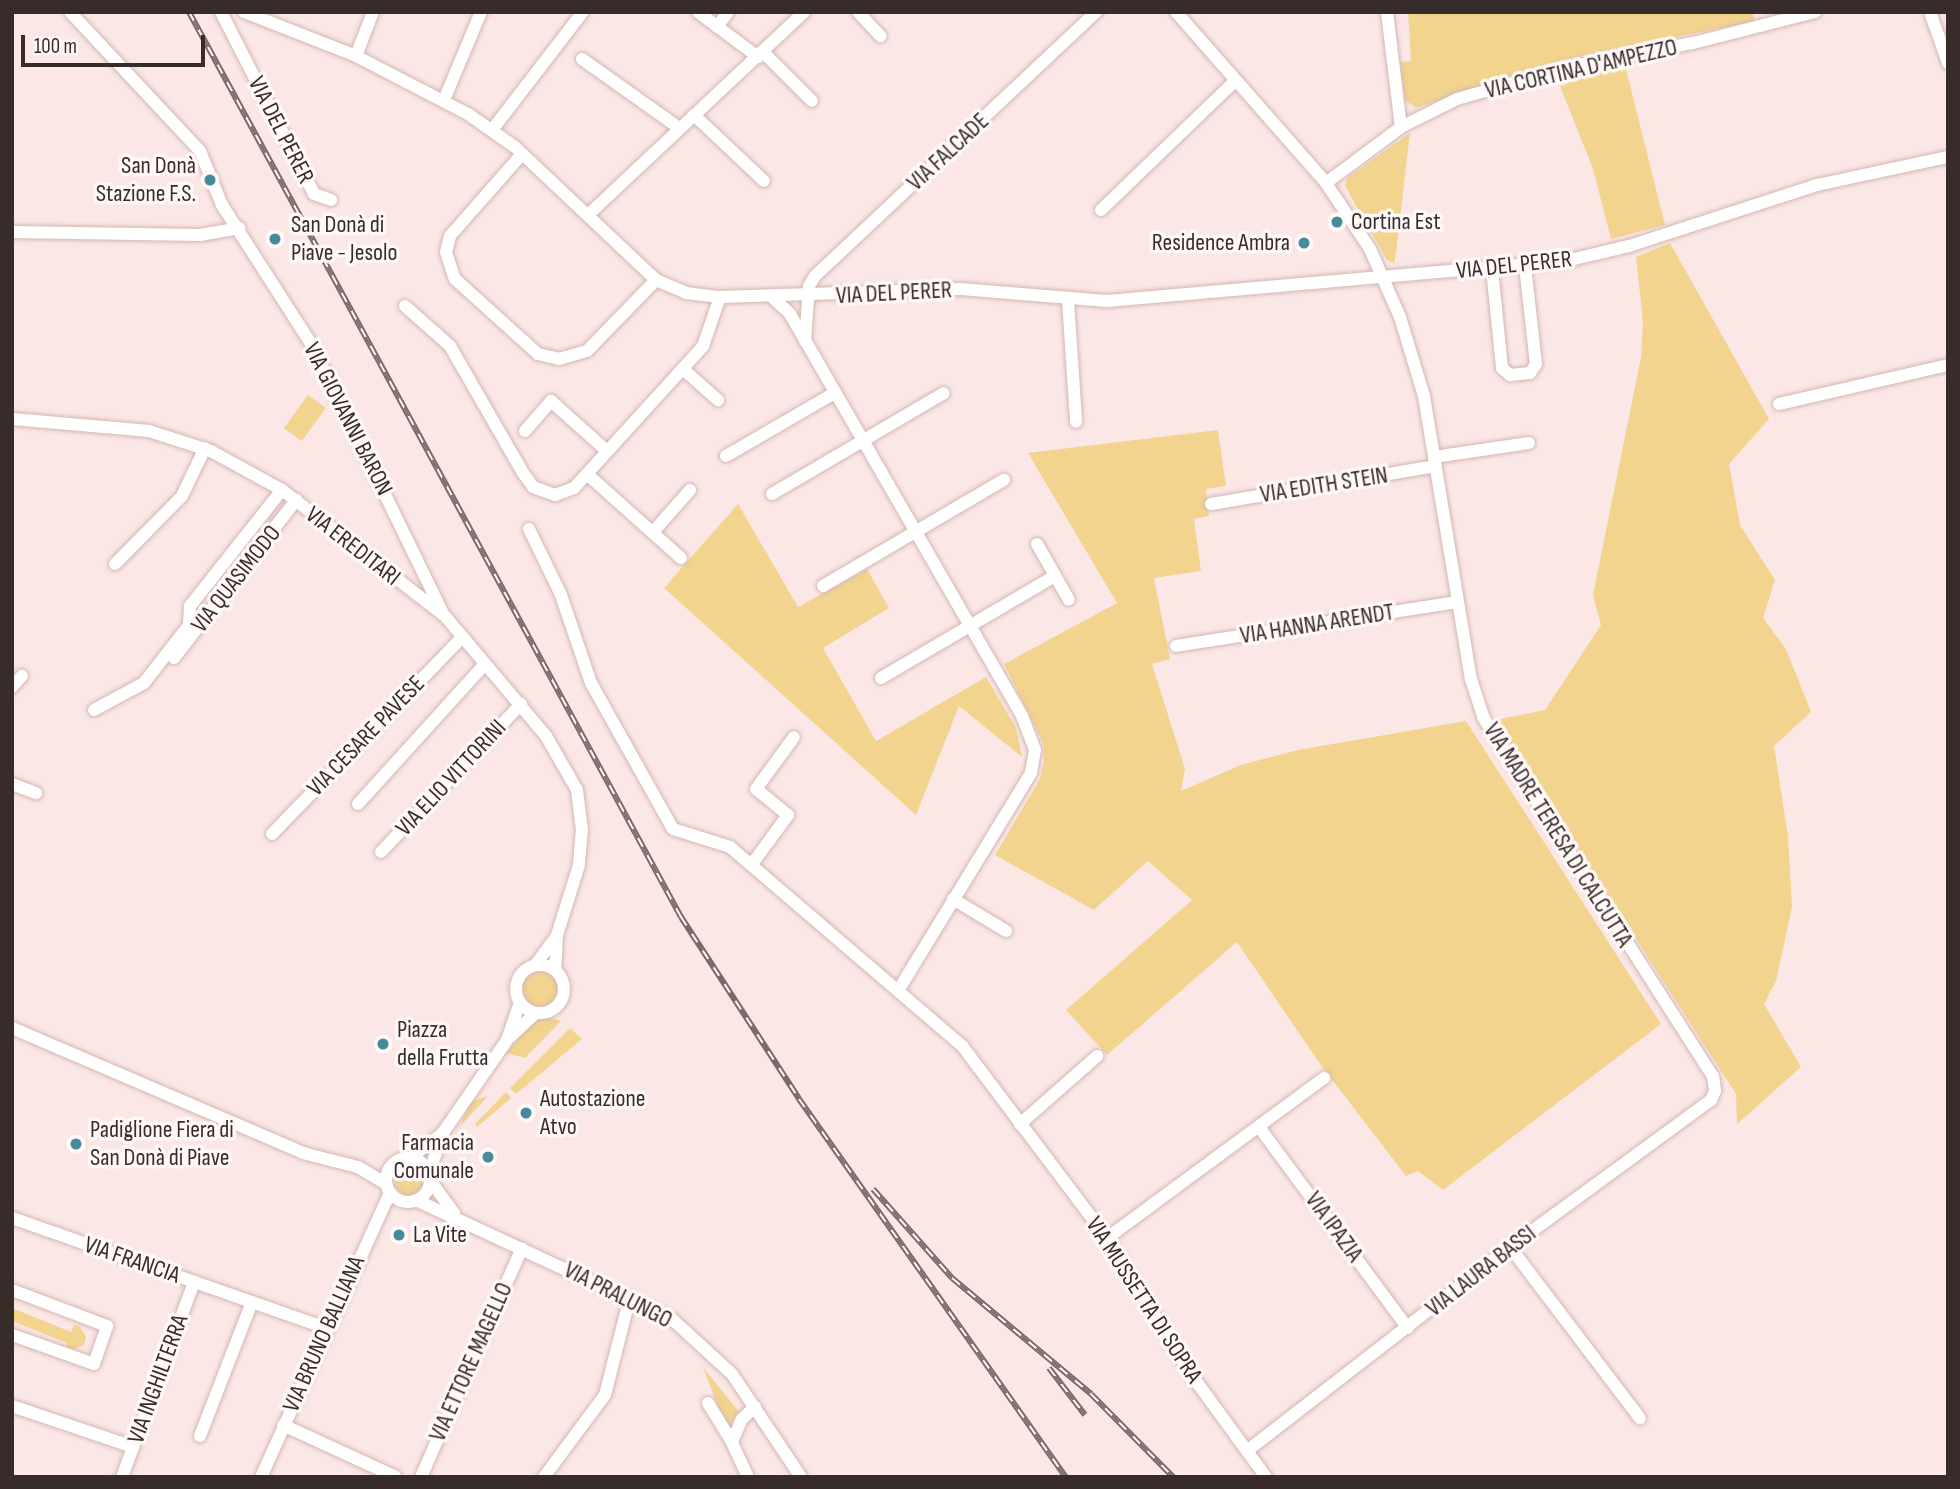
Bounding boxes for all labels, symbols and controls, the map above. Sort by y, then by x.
scale bar [24,21,208,65]
street label: VIA CORTINA D'AMPEZZO [1482,33,1680,105]
text: 100 m [34,34,77,59]
street label: VIA DEL PERER [242,72,320,188]
street label: VIA FALCADE [901,107,995,197]
place label: San Donà Stazione F.S. [96,152,196,208]
marker: San Donà Stazione F.S. [202,172,218,188]
place label: Cortina Est [1351,208,1440,236]
place label: San Donà di Piave - Jesolo [291,211,397,267]
marker: Cortina Est [1329,214,1345,230]
marker: San Donà di Piave - Jesolo [265,229,285,249]
place label: Residence Ambra [1152,229,1290,257]
marker: Residence Ambra [1296,235,1312,251]
street label: VIA DEL PERER [1455,245,1573,285]
street label: VIA DEL PERER [835,276,953,310]
street label: VIA GIOVANNI BARON [297,338,399,500]
street label: VIA EDITH STEIN [1258,461,1390,509]
street label: VIA EREDITARI [300,500,406,592]
street label: VIA QUASIMODO [185,520,287,638]
street label: VIA HANNA ARENDT [1238,598,1396,650]
street label: VIA CESARE PAVESE [301,670,431,802]
street label: VIA ELIO VITTORINI [390,714,512,842]
street label: VIA MADRE TERESA DI CALCUTTA [1477,718,1639,952]
place label: Piazza della Frutta [397,1016,488,1072]
marker: Piazza della Frutta [375,1036,391,1052]
place label: Autostazione Atvo [540,1085,645,1141]
marker: Autostazione Atvo [518,1105,534,1121]
place label: Padiglione Fiera di San Donà di Piave [90,1116,234,1172]
place label: Farmacia Comunale [394,1129,474,1185]
marker: Padiglione Fiera di San Donà di Piave [68,1136,84,1152]
marker: Farmacia Comunale [480,1149,496,1165]
street label: VIA IPAZIA [1299,1186,1369,1268]
street label: VIA MUSSETTA DI SOPRA [1080,1211,1208,1389]
street label: VIA LAURA BASSI [1420,1219,1542,1323]
place label: La Vite [413,1221,467,1249]
marker: La Vite [391,1227,407,1243]
street label: VIA FRANCIA [80,1230,184,1290]
street label: VIA BRUNO BALLIANA [277,1252,371,1416]
street label: VIA PRALUNGO [559,1255,677,1335]
street label: VIA ETTORE MAGELLO [423,1278,519,1446]
street label: VIA INGHILTERRA [121,1311,195,1447]

